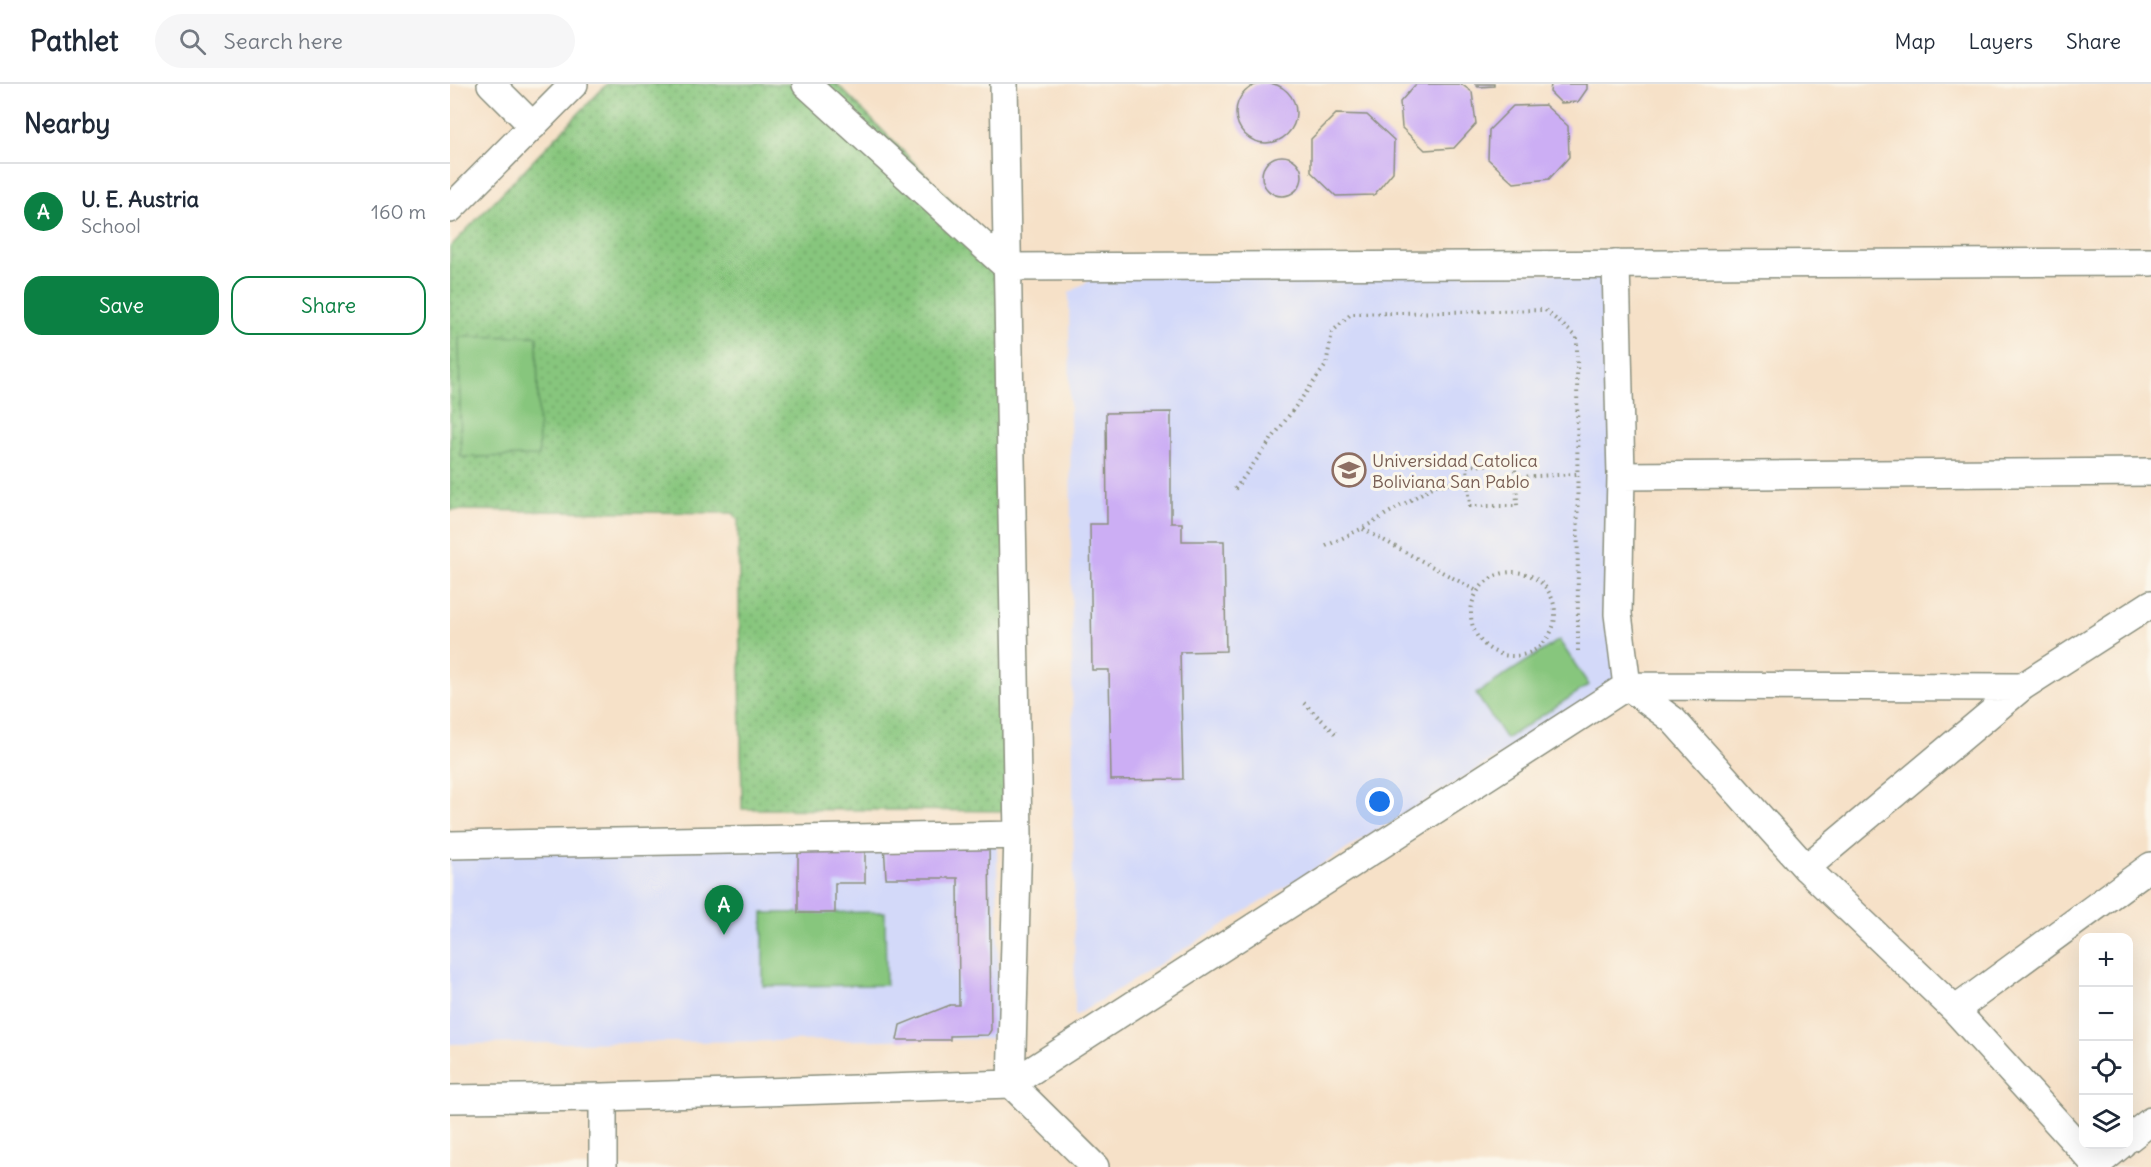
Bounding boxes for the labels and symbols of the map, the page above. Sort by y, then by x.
place label: Universidad Catolica Boliviana San Pablo [1372,449,1538,493]
school or university icon: Universidad Catolica Boliviana San Pablo [1331,452,1367,488]
your location [1365,787,1394,816]
pin: A [704,886,744,935]

